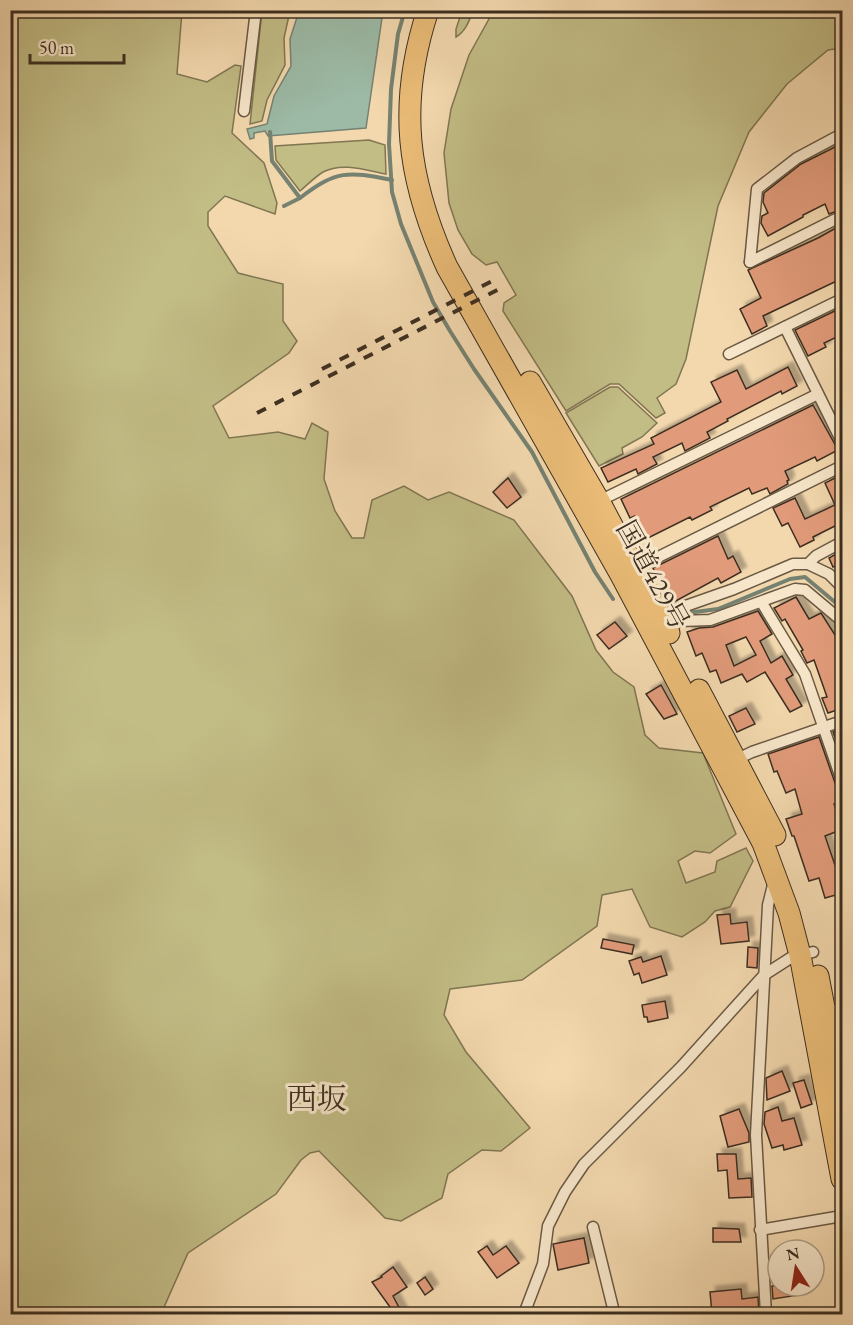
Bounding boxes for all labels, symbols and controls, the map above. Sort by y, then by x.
scale bar [30,27,124,65]
text: 50 m [39,36,74,59]
street label: 国道429号 [609,514,698,636]
district label: 西坂 [287,1079,347,1118]
north arrow [766,1238,826,1298]
text: N [784,1242,802,1265]

